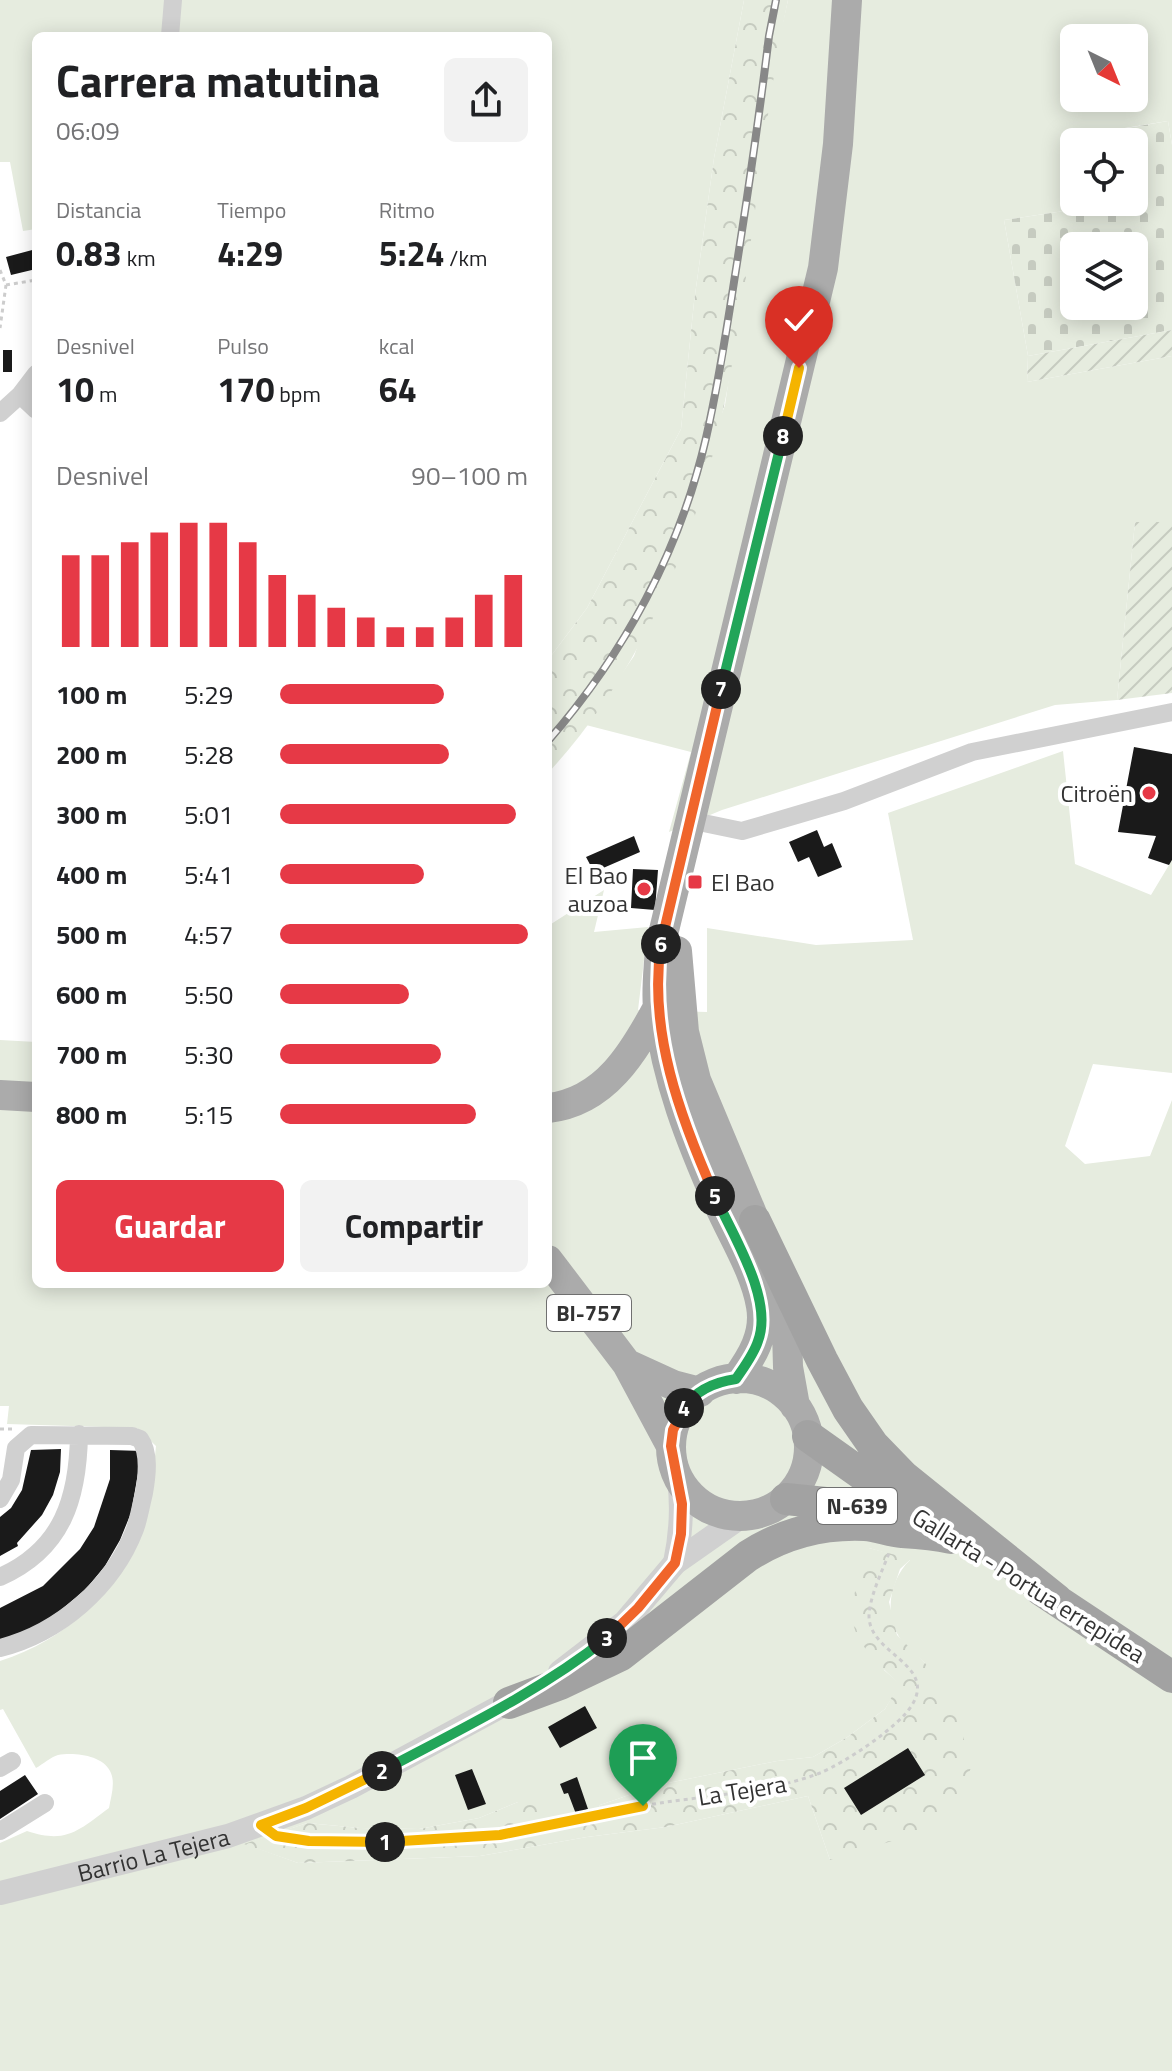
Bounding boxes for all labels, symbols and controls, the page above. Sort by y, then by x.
north arrow [1060,24,1148,112]
map controls [1060,24,1148,320]
text: Carrera matutina [56,47,380,114]
button: share [444,58,528,142]
text: 06:09 [56,111,120,150]
button: locate [1060,128,1148,216]
text: Distancia [56,193,141,227]
text: Tiempo [217,193,286,227]
text: Ritmo [379,193,435,227]
text: 0.83 [56,227,122,279]
text: 4:29 [217,227,283,279]
text: 5:24 [379,227,444,279]
button: layers [1060,232,1148,320]
text: km [122,241,156,275]
text: /km [444,241,487,275]
pin [765,286,833,368]
icon: check [777,298,821,342]
text: Desnivel [56,329,135,363]
text: Pulso [217,329,269,363]
text: kcal [379,329,415,363]
text: 10 [56,363,94,415]
text: 170 [217,363,274,415]
text: 64 [379,363,417,415]
text: m [94,377,117,411]
text: bpm [274,377,321,411]
pin: 8 [763,416,803,456]
text: 8 [777,419,789,453]
text: Desnivel [56,456,149,495]
text: 90–100 m [411,456,528,495]
pin: 7 [701,669,741,709]
text: 7 [715,672,727,706]
text: 100 m [56,675,127,714]
text: 5:29 [184,675,233,714]
text: 200 m [56,735,127,774]
text: 5:28 [184,735,233,774]
place label: Citroën [1061,775,1133,811]
marker: Citroën [1140,784,1158,802]
text: 300 m [56,795,127,834]
text: 5:01 [184,795,233,834]
text: 400 m [56,855,127,894]
text: 5:41 [184,855,233,894]
place label: El Bao auzoa [564,857,628,921]
place label: El Bao [711,864,775,900]
marker: El Bao [686,873,704,891]
marker: El Bao auzoa [635,880,653,898]
text: 500 m [56,915,127,954]
text: 4:57 [184,915,233,954]
pin: 6 [641,924,681,964]
text: 6 [655,927,667,961]
text: 600 m [56,975,127,1014]
text: 5:50 [184,975,233,1014]
text: 700 m [56,1035,127,1074]
text: 5:30 [184,1035,233,1074]
text: 800 m [56,1095,127,1134]
text: 5:15 [184,1095,233,1134]
pin: 5 [695,1176,735,1216]
text: 5 [709,1179,721,1213]
button: Guardar [56,1180,284,1272]
button: Compartir [300,1180,528,1272]
road number: BI-757 [547,1295,631,1331]
pin: 4 [664,1388,704,1428]
text: 4 [678,1391,690,1425]
road number: N-639 [817,1488,897,1524]
street label: Gallarta - Portua errepidea [906,1499,1152,1671]
pin: 3 [587,1618,627,1658]
text: 3 [601,1621,613,1655]
pin [609,1724,677,1806]
icon: arrive [621,1736,665,1780]
pin: 2 [362,1751,402,1791]
text: 2 [376,1754,388,1788]
street label: La Tejera [695,1765,789,1815]
street label: Barrio La Tejera [73,1818,233,1891]
pin: 1 [365,1822,405,1862]
text: 1 [379,1825,391,1859]

